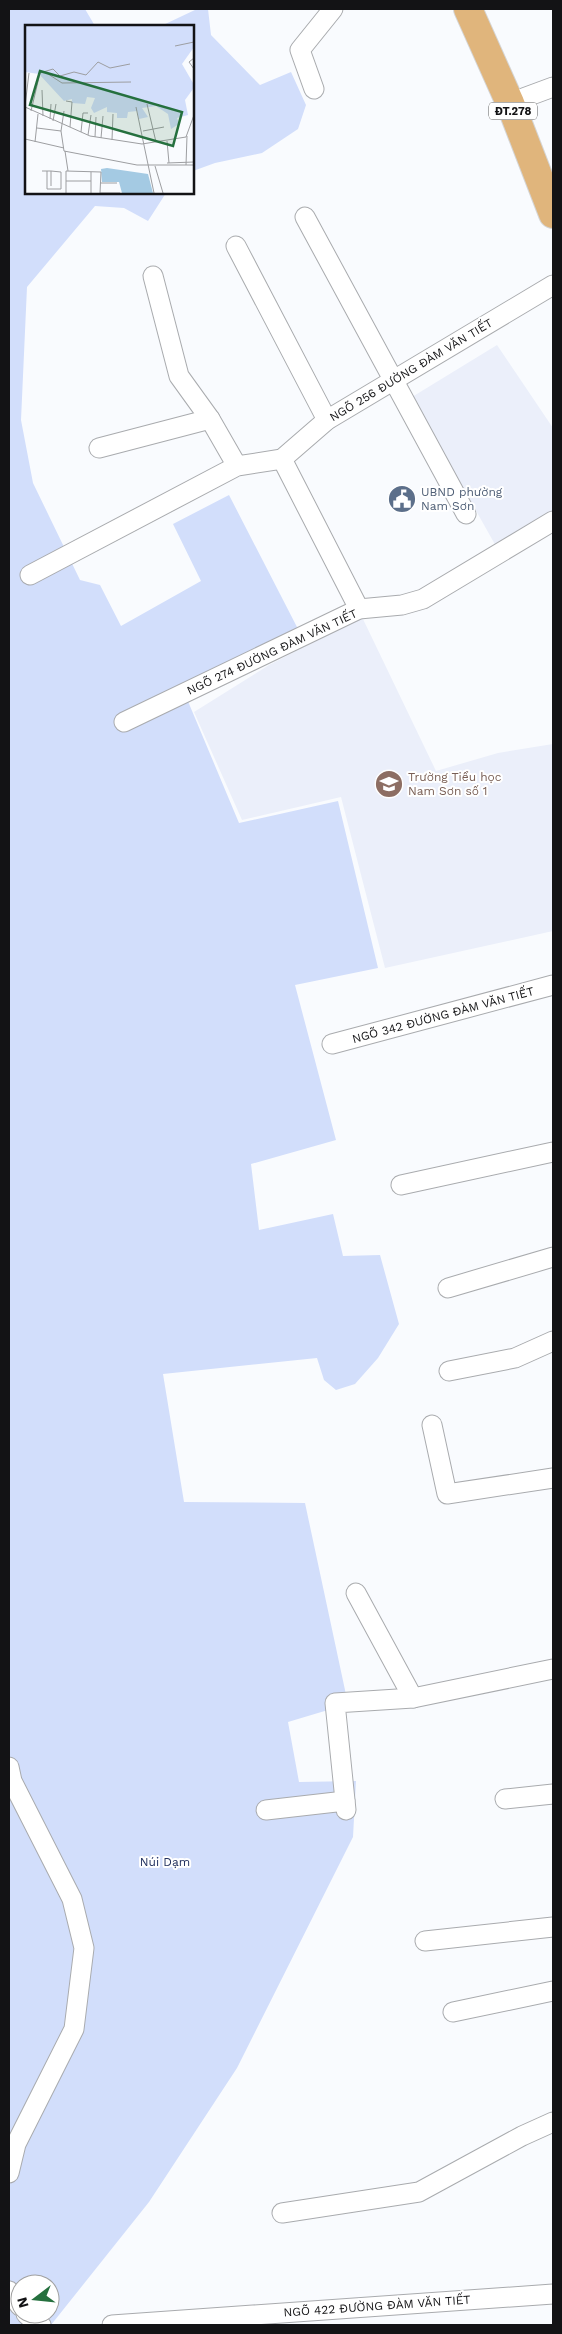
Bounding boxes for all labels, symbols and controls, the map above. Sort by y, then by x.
inset map [25,25,194,194]
road number: ĐT.278 [489,102,537,120]
street label: NGÕ 256 ĐƯỜNG ĐÀM VĂN TIẾT [327,315,495,424]
public building icon: UBND phường Nam Sơn [387,484,417,514]
place label: UBND phường Nam Sơn [421,485,503,513]
street label: NGÕ 274 ĐƯỜNG ĐÀM VĂN TIẾT [184,605,359,698]
school or university icon: Trường Tiểu học Nam Sơn số 1 [374,769,404,799]
place label: Trường Tiểu học Nam Sơn số 1 [408,770,502,798]
street label: NGÕ 342 ĐƯỜNG ĐÀM VĂN TIẾT [350,983,535,1046]
park label: Núi Dạm [140,1855,190,1869]
north arrow [10,2274,60,2324]
street label: NGÕ 422 ĐƯỜNG ĐÀM VĂN TIẾT [283,2291,471,2320]
text: N [13,2295,32,2310]

